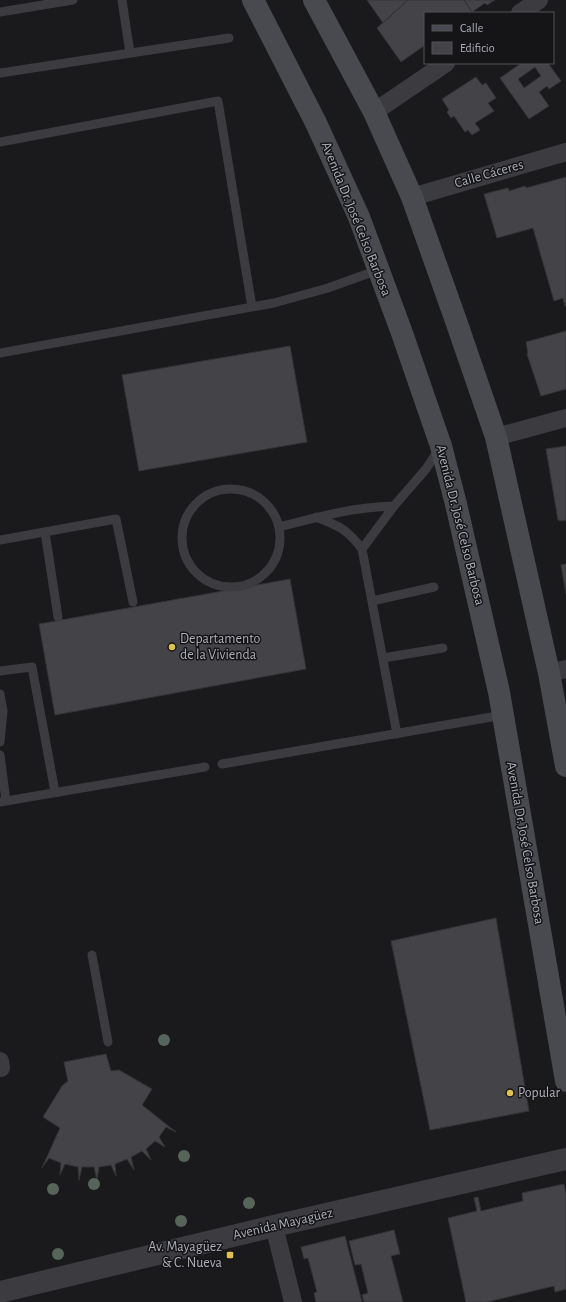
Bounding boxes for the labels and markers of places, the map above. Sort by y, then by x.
place label: Departamento de la Vivienda [180,632,260,662]
marker: Departamento de la Vivienda [167,642,177,652]
place label: Popular [518,1086,561,1100]
marker: Popular [505,1088,515,1098]
place label: Av. Mayagüez & C. Nueva [148,1240,223,1270]
marker: Av. Mayagüez & C. Nueva [225,1250,235,1260]

